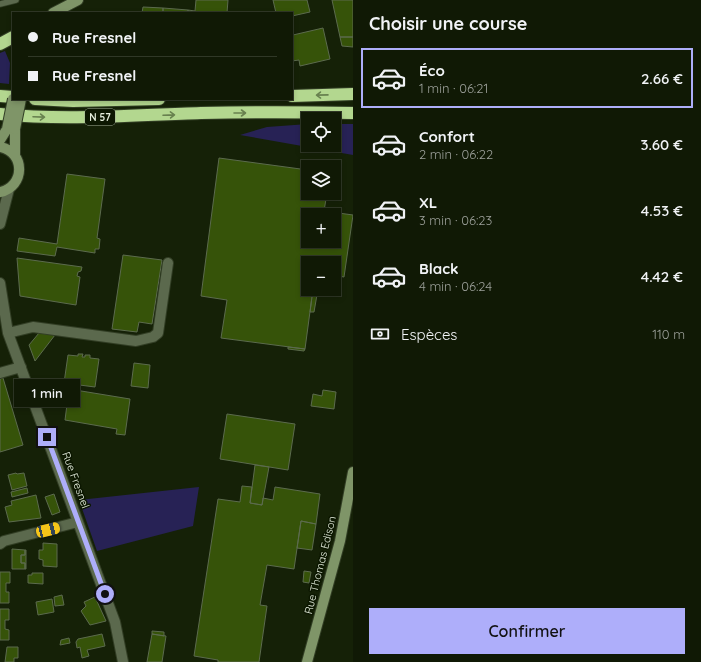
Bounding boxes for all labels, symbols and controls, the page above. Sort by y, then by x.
text: Choisir une course [369,12,527,35]
text: Rue Fresnel [52,28,136,47]
icon: car [371,60,407,96]
text: Éco [419,61,445,80]
text: Rue Fresnel [52,66,136,85]
text: 2.66 € [641,69,683,88]
text: 1 min · 06:21 [419,80,488,96]
one-way arrow [316,91,329,99]
road number: N 57 [85,109,115,125]
one-way arrow [233,109,246,117]
one-way arrow [162,111,175,118]
map controls [301,112,341,296]
button: locate [301,112,341,152]
one-way arrow [32,113,45,121]
icon: car [371,126,407,162]
text: Confort [419,127,475,146]
text: 3.60 € [640,135,683,154]
text: 2 min · 06:22 [419,146,493,162]
button: layers [301,160,341,200]
icon: car [371,192,407,228]
text: XL [419,193,437,212]
text: 4.53 € [641,201,683,220]
button: + [301,208,341,248]
text: 3 min · 06:23 [419,212,492,228]
button: − [301,256,341,296]
icon: car [371,258,407,294]
text: Black [419,259,459,278]
text: 4.42 € [641,267,683,286]
text: 4 min · 06:24 [419,278,492,294]
icon: cash [369,323,391,345]
text: Espèces [401,325,457,344]
text: 110 m [652,326,685,342]
callout: 1 min [14,379,80,407]
text: 1 min [31,385,63,401]
route end [38,428,56,446]
street label: Rue Fresnel [59,450,93,510]
street label: Rue Thomas Edison [301,515,339,615]
car [35,521,61,539]
route start [96,585,114,603]
button: Confirmer [369,608,685,654]

